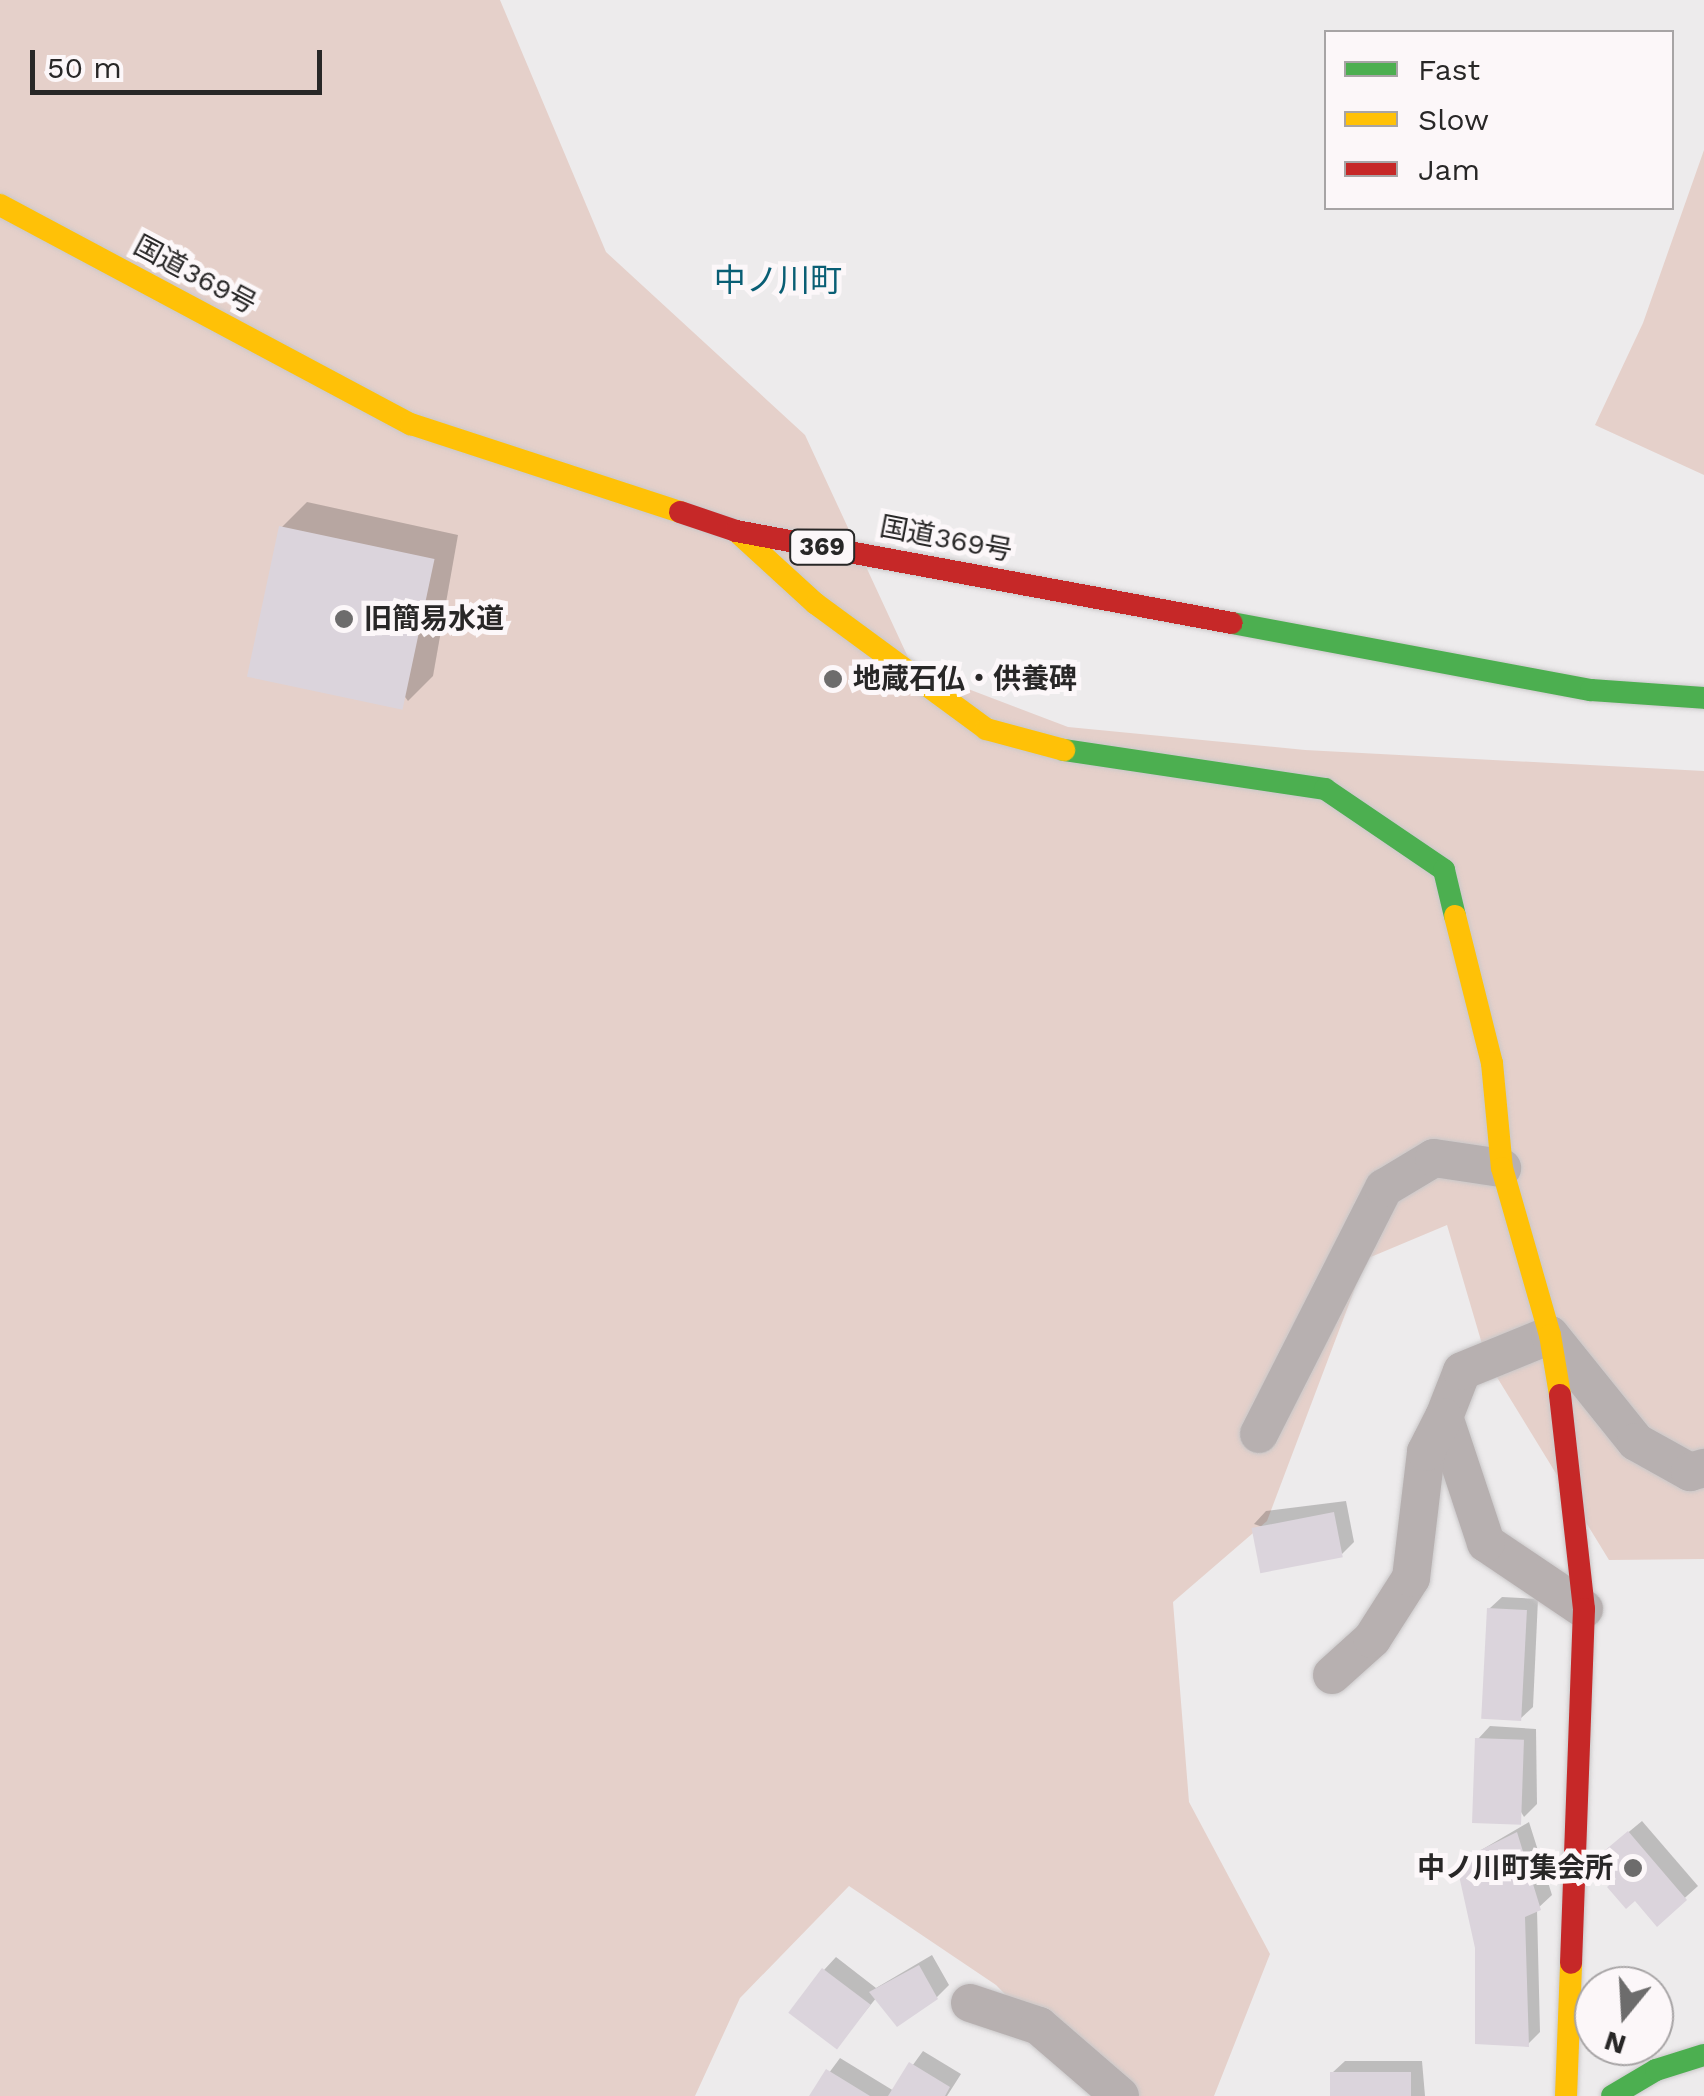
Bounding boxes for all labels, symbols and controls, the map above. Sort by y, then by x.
scale bar [35,30,328,92]
legend [1324,30,1674,210]
text: 50 m [47,50,122,85]
text: Fast [1418,52,1480,87]
text: Slow [1418,102,1489,137]
text: Jam [1418,152,1480,187]
street label: 国道369号 [128,229,262,321]
district label: 中ノ川町 [714,261,842,299]
street label: 国道369号 [877,510,1015,568]
road number: 369 [787,527,857,567]
place label: 旧簡易水道 [364,602,504,636]
marker: 旧簡易水道 [333,608,355,630]
place label: 地蔵石仏・供養碑 [853,662,1077,696]
marker: 地蔵石仏・供養碑 [822,668,844,690]
place label: 中ノ川町集会所 [1417,1851,1613,1885]
marker: 中ノ川町集会所 [1622,1857,1644,1879]
north arrow [1574,1966,1674,2066]
text: N [1600,2024,1630,2062]

